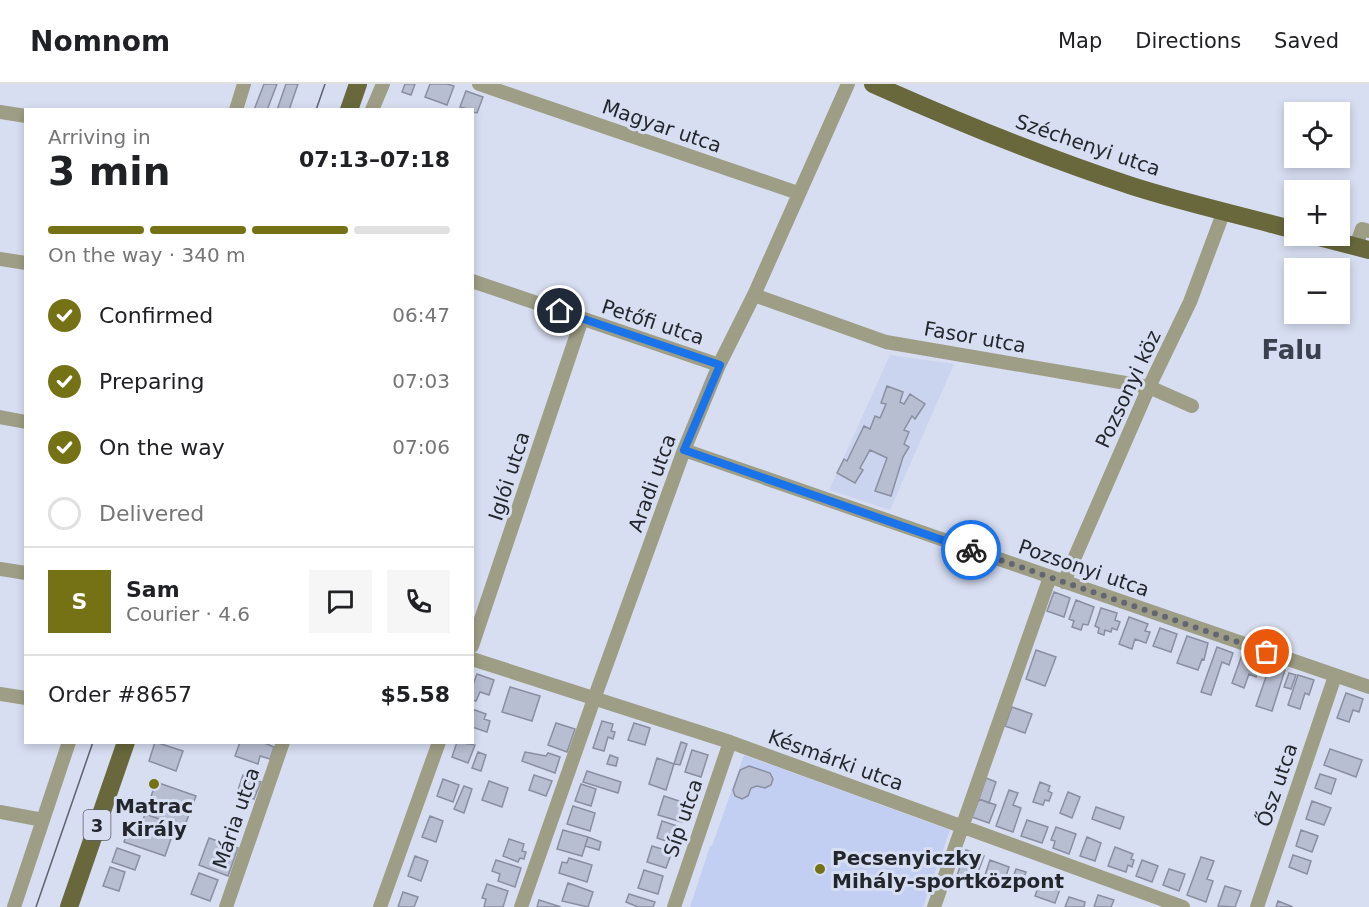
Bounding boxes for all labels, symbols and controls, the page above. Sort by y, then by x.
text: Nomnom [30,25,170,58]
text: Map [1058,29,1102,53]
text: Directions [1135,29,1241,53]
text: Saved [1274,29,1339,53]
street label: Magyar utca [599,94,725,158]
map controls [1284,102,1350,324]
button: locate [1284,102,1350,168]
street label: Széchenyi utca [1012,109,1164,181]
text: Arriving in [48,125,151,149]
text: 07:13–07:18 [299,147,450,172]
text: 3 min [48,149,170,194]
button: + [1284,180,1350,246]
text: On the way · 340 m [48,243,246,267]
button: − [1284,258,1350,324]
pin [534,285,585,336]
icon: home [543,294,576,327]
street label: Petőfi utca [599,294,707,350]
icon: check [48,299,81,332]
text: Confirmed [99,303,213,328]
text: 06:47 [392,303,450,327]
street label: Fasor utca [922,316,1028,358]
street label: Pozsonyi köz [1090,326,1166,452]
district label: Falu [1261,335,1323,365]
icon: check [48,365,81,398]
text: Preparing [99,369,205,394]
text: 07:03 [392,369,450,393]
street label: Iglói utca [483,429,535,523]
icon: check [48,431,81,464]
street label: Aradi utca [623,431,681,535]
text: On the way [99,435,225,460]
text: 07:06 [392,435,450,459]
text: Delivered [99,501,204,526]
courier [941,520,1001,580]
icon: bike [955,534,988,567]
street label: Pozsonyi utca [1015,534,1153,602]
button: chat [309,570,372,633]
button: phone [387,570,450,633]
text: Sam [126,577,180,602]
text: S [72,589,87,614]
text: Courier · 4.6 [126,602,250,626]
pin [1241,626,1292,677]
icon: bag [1250,635,1283,668]
text: Order #8657 [48,682,192,707]
text: $5.58 [380,682,450,707]
street label: Késmárki utca [765,724,907,796]
street label: Ősz utca [1252,740,1302,830]
street label: Mária utca [207,764,265,872]
street label: Síp utca [658,776,708,860]
marker: Matrac Király [147,777,161,791]
place label: Matrac Király [115,794,193,841]
road number: 3 [84,810,110,840]
place label: Pecsenyiczky Mihály-sportközpont [832,846,1065,893]
marker: Pecsenyiczky Mihály-sportközpont [813,862,827,876]

